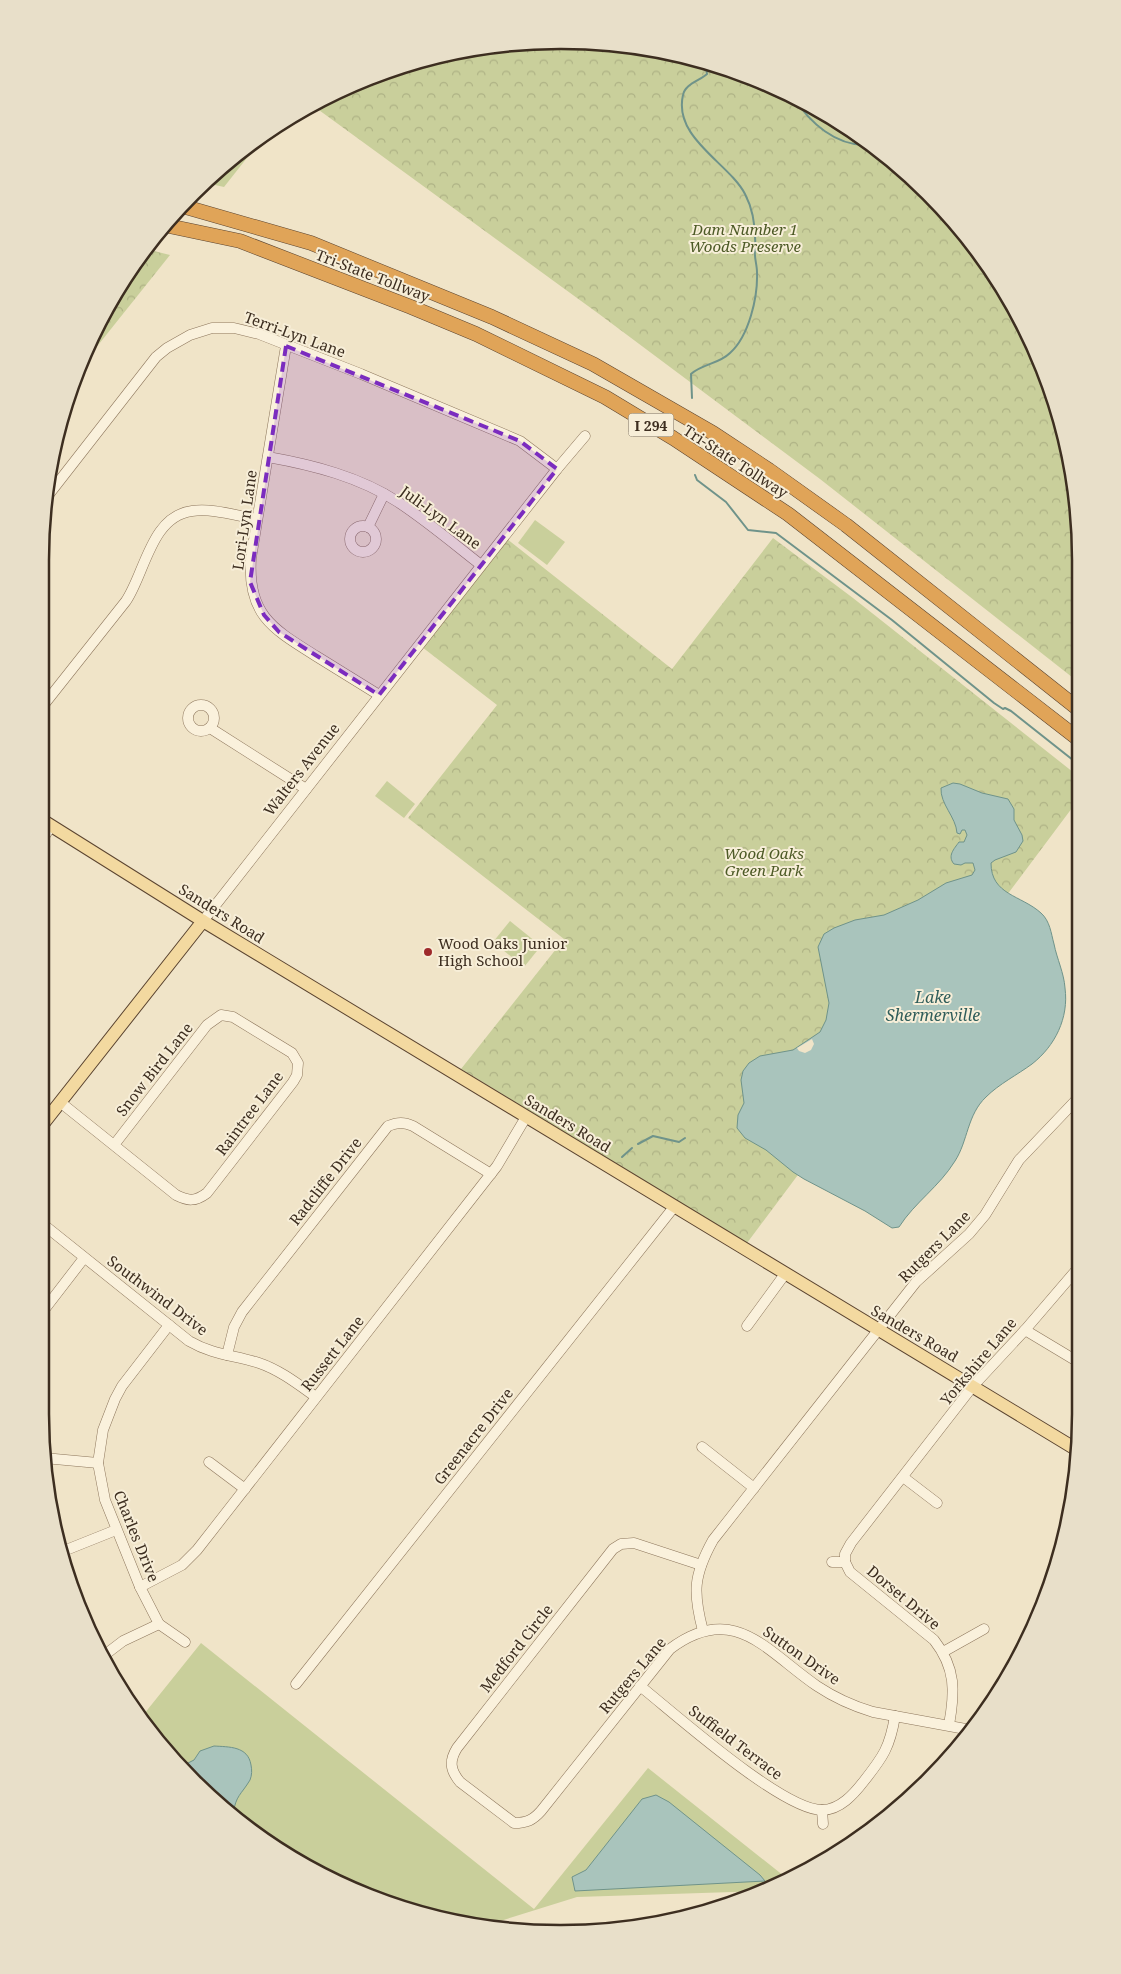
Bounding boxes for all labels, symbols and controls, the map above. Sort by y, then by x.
park label: Dam Number 1 Woods Preserve [689,219,802,256]
street label: Tri-State Tollway [313,244,433,306]
street label: Terri-Lyn Lane [242,306,348,362]
road number: I 294 [628,414,674,436]
street label: Tri-State Tollway [680,420,793,503]
street label: Lori-Lyn Lane [227,469,261,571]
street label: Juli-Lyn Lane [396,480,485,553]
street label: Walters Avenue [259,719,343,819]
park label: Wood Oaks Green Park [724,843,804,880]
street label: Sanders Road [175,879,269,947]
place label: Wood Oaks Junior High School [438,933,567,970]
marker: Wood Oaks Junior High School [422,946,434,958]
water label: Lake Shermerville [886,986,980,1026]
street label: Snow Bird Lane [111,1018,197,1120]
street label: Raintree Lane [211,1067,287,1159]
street label: Sanders Road [521,1089,615,1157]
street label: Radcliffe Drive [284,1133,366,1229]
street label: Rutgers Lane [894,1206,974,1286]
street label: Southwind Drive [104,1251,212,1339]
street label: Sanders Road [868,1300,962,1366]
street label: Russett Lane [296,1311,368,1395]
street label: Yorkshire Lane [935,1313,1021,1410]
street label: Greenacre Drive [429,1383,517,1489]
street label: Charles Drive [110,1487,164,1585]
street label: Dorset Drive [863,1560,945,1634]
street label: Medford Circle [475,1600,557,1696]
street label: Sutton Drive [759,1621,845,1689]
street label: Rutgers Lane [594,1633,670,1717]
street label: Suffield Terrace [685,1700,787,1784]

